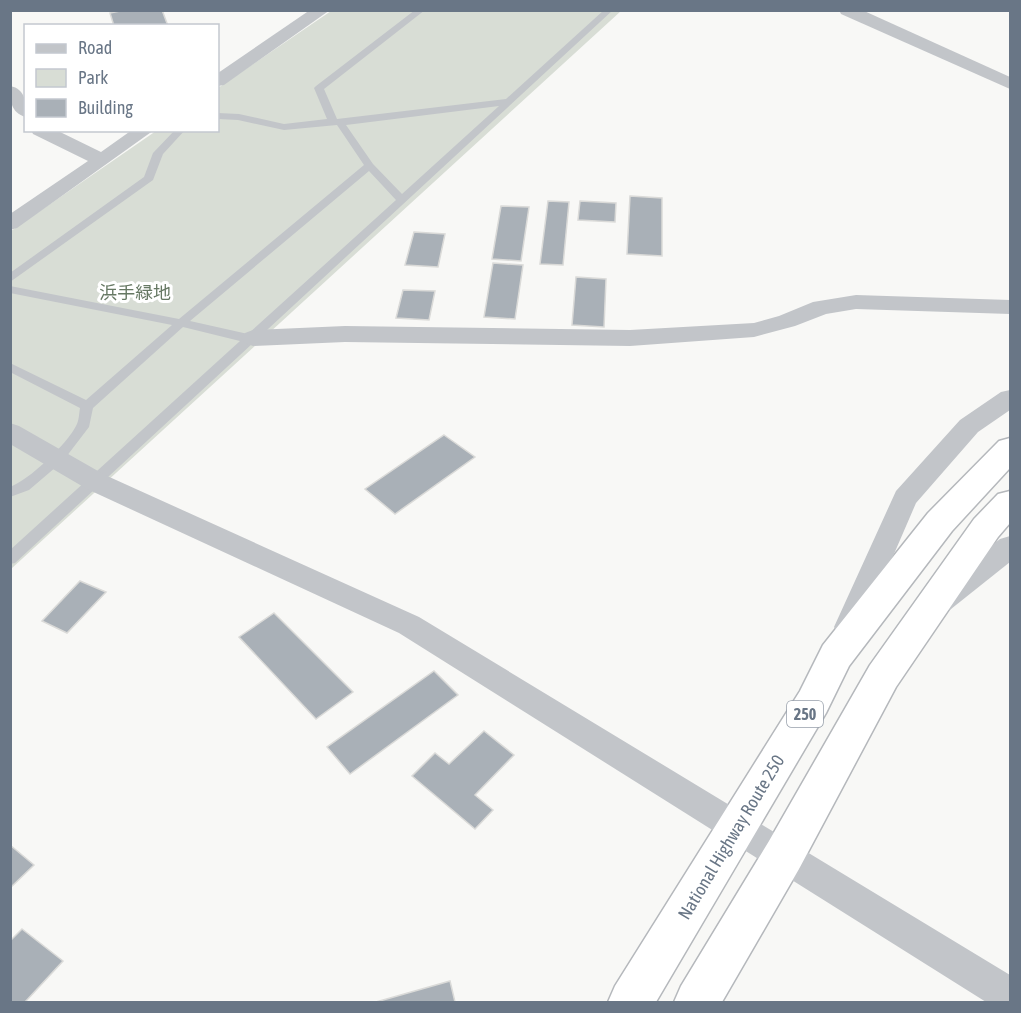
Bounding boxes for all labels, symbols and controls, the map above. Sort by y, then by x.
legend [24,24,219,132]
text: Road [78,37,112,58]
text: Park [78,67,108,88]
text: Building [78,97,133,118]
park label: 浜手緑地 [99,282,171,303]
road number: 250 [787,701,823,727]
street label: National Highway Route 250 [674,751,788,923]

